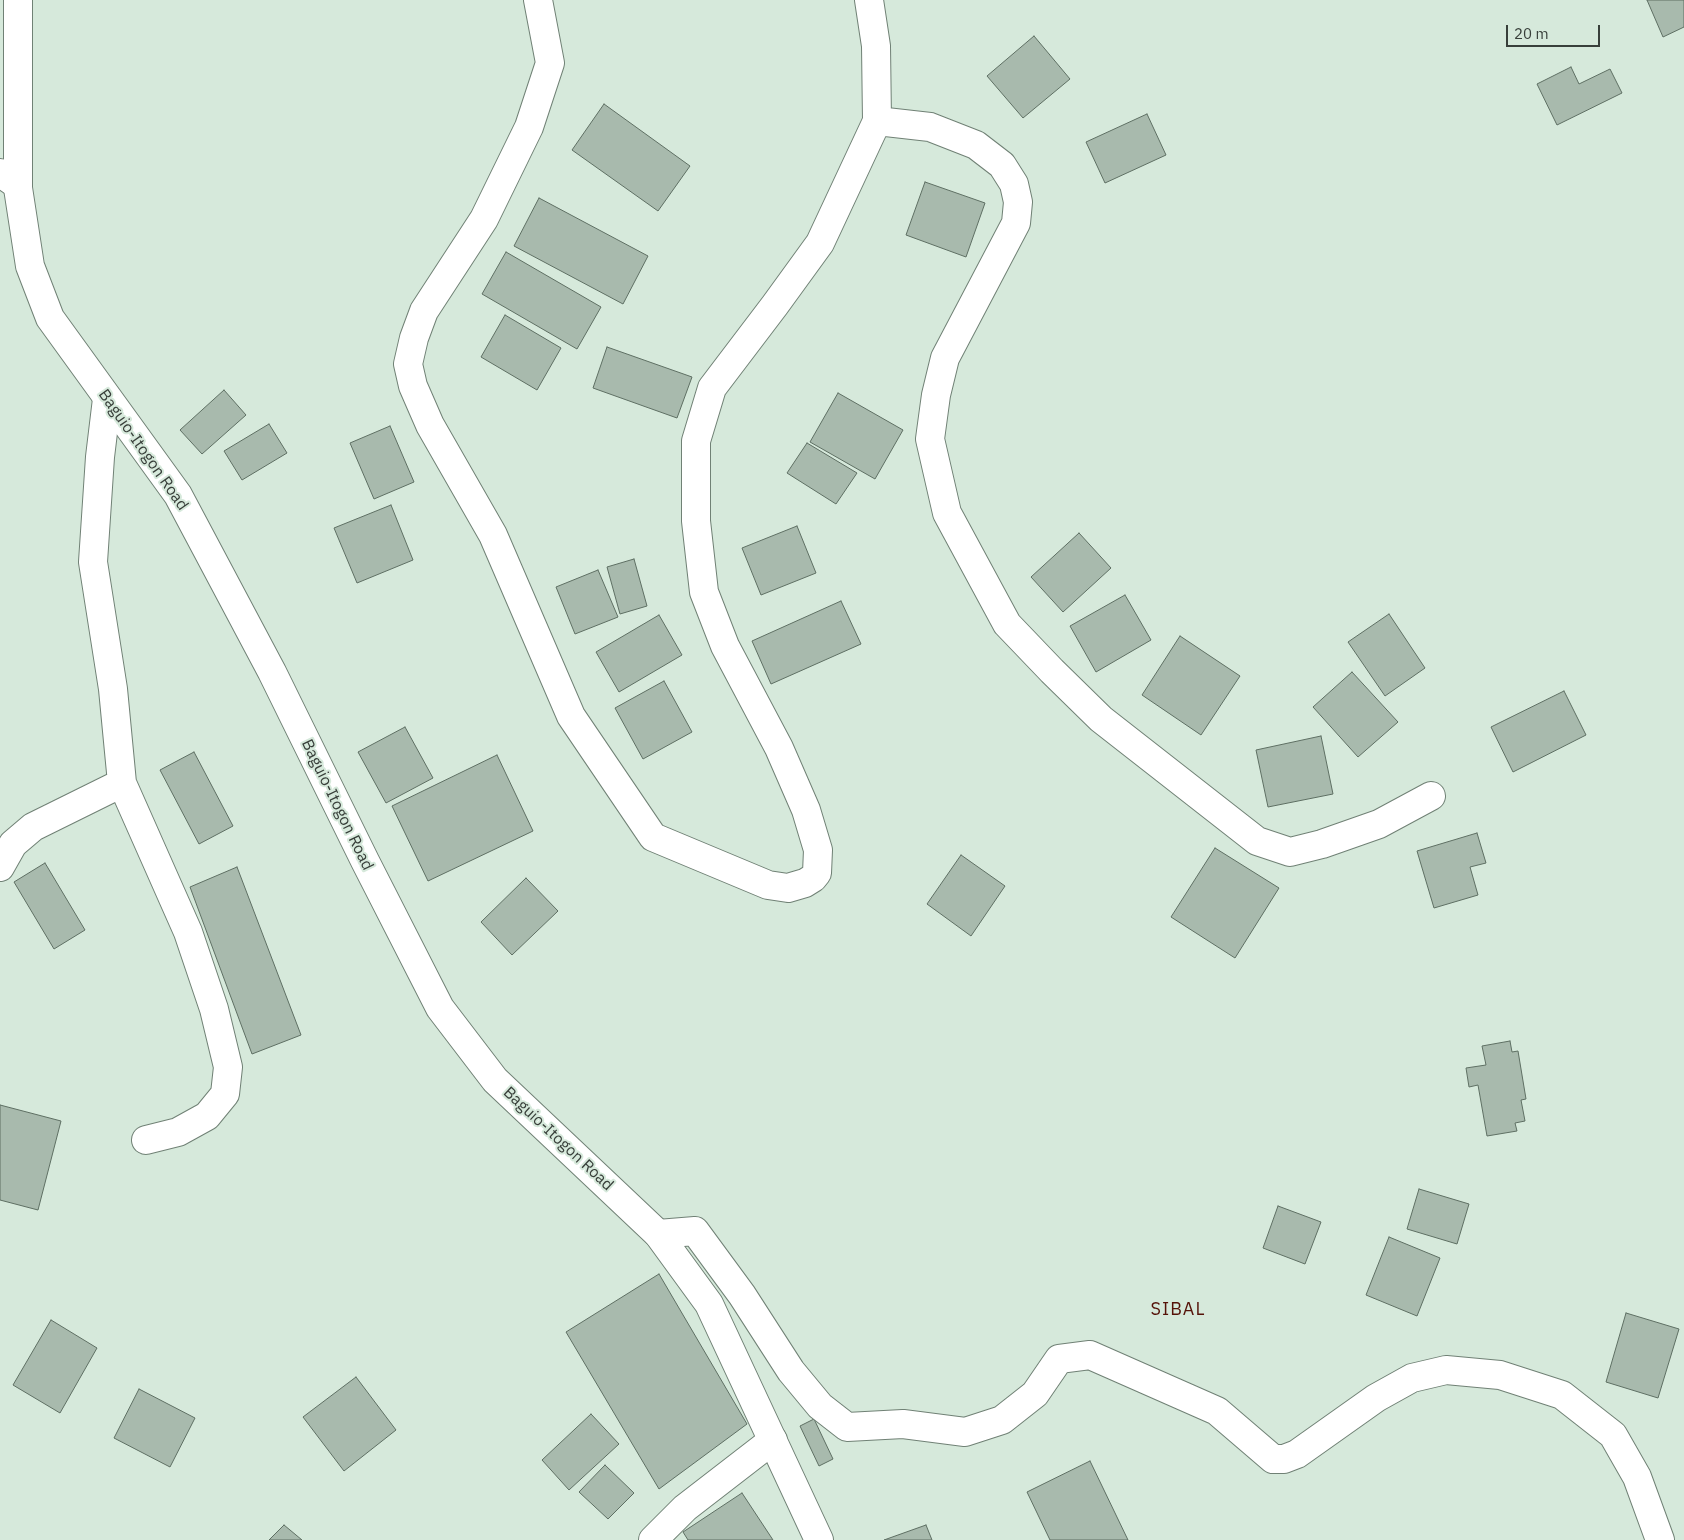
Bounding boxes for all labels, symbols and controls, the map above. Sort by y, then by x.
scale bar [1509,15,1603,47]
text: 20 m [1514,24,1549,43]
street label: Baguio-Itogon Road [94,386,192,514]
street label: Baguio-Itogon Road [297,736,377,874]
street label: Baguio-Itogon Road [499,1083,617,1195]
district label: SIBAL [1150,1299,1206,1321]

